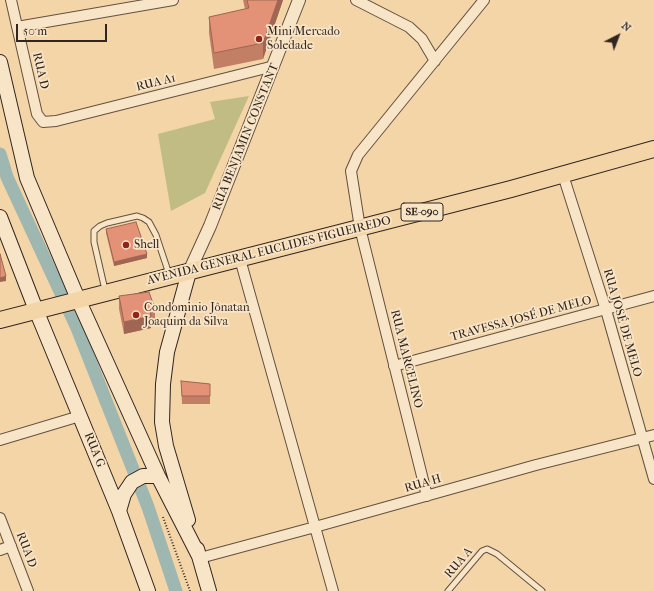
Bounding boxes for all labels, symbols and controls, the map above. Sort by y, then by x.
scale bar [18,16,109,42]
north arrow [598,16,638,56]
text: N [619,19,634,34]
text: 50 m [23,24,47,38]
place label: Mini Mercado Soledade [267,25,340,53]
marker: Mini Mercado Soledade [254,34,264,44]
street label: RUA D [29,51,51,91]
street label: RUA BENJAMIN CONSTANT [210,61,282,213]
street label: RUA A1 [135,71,177,95]
road number: SE-090 [401,203,443,221]
street label: AVENIDA GENERAL EUCLIDES FIGUEIREDO [146,214,392,288]
place label: Shell [134,238,159,252]
marker: Shell [121,240,131,250]
street label: RUA JOSÉ DE MELO [600,267,644,379]
street label: TRAVESSA JOSÉ DE MELO [449,293,593,345]
place label: Condominio Jônatan Joaquim da Silva [144,301,250,329]
street label: RUA MARCELINO [387,308,425,410]
marker: Condominio Jônatan Joaquim da Silva [131,310,141,320]
street label: RUA G [80,430,108,470]
street label: RUA H [403,472,443,496]
street label: RUA D [13,530,39,570]
street label: RUA A [442,545,476,581]

